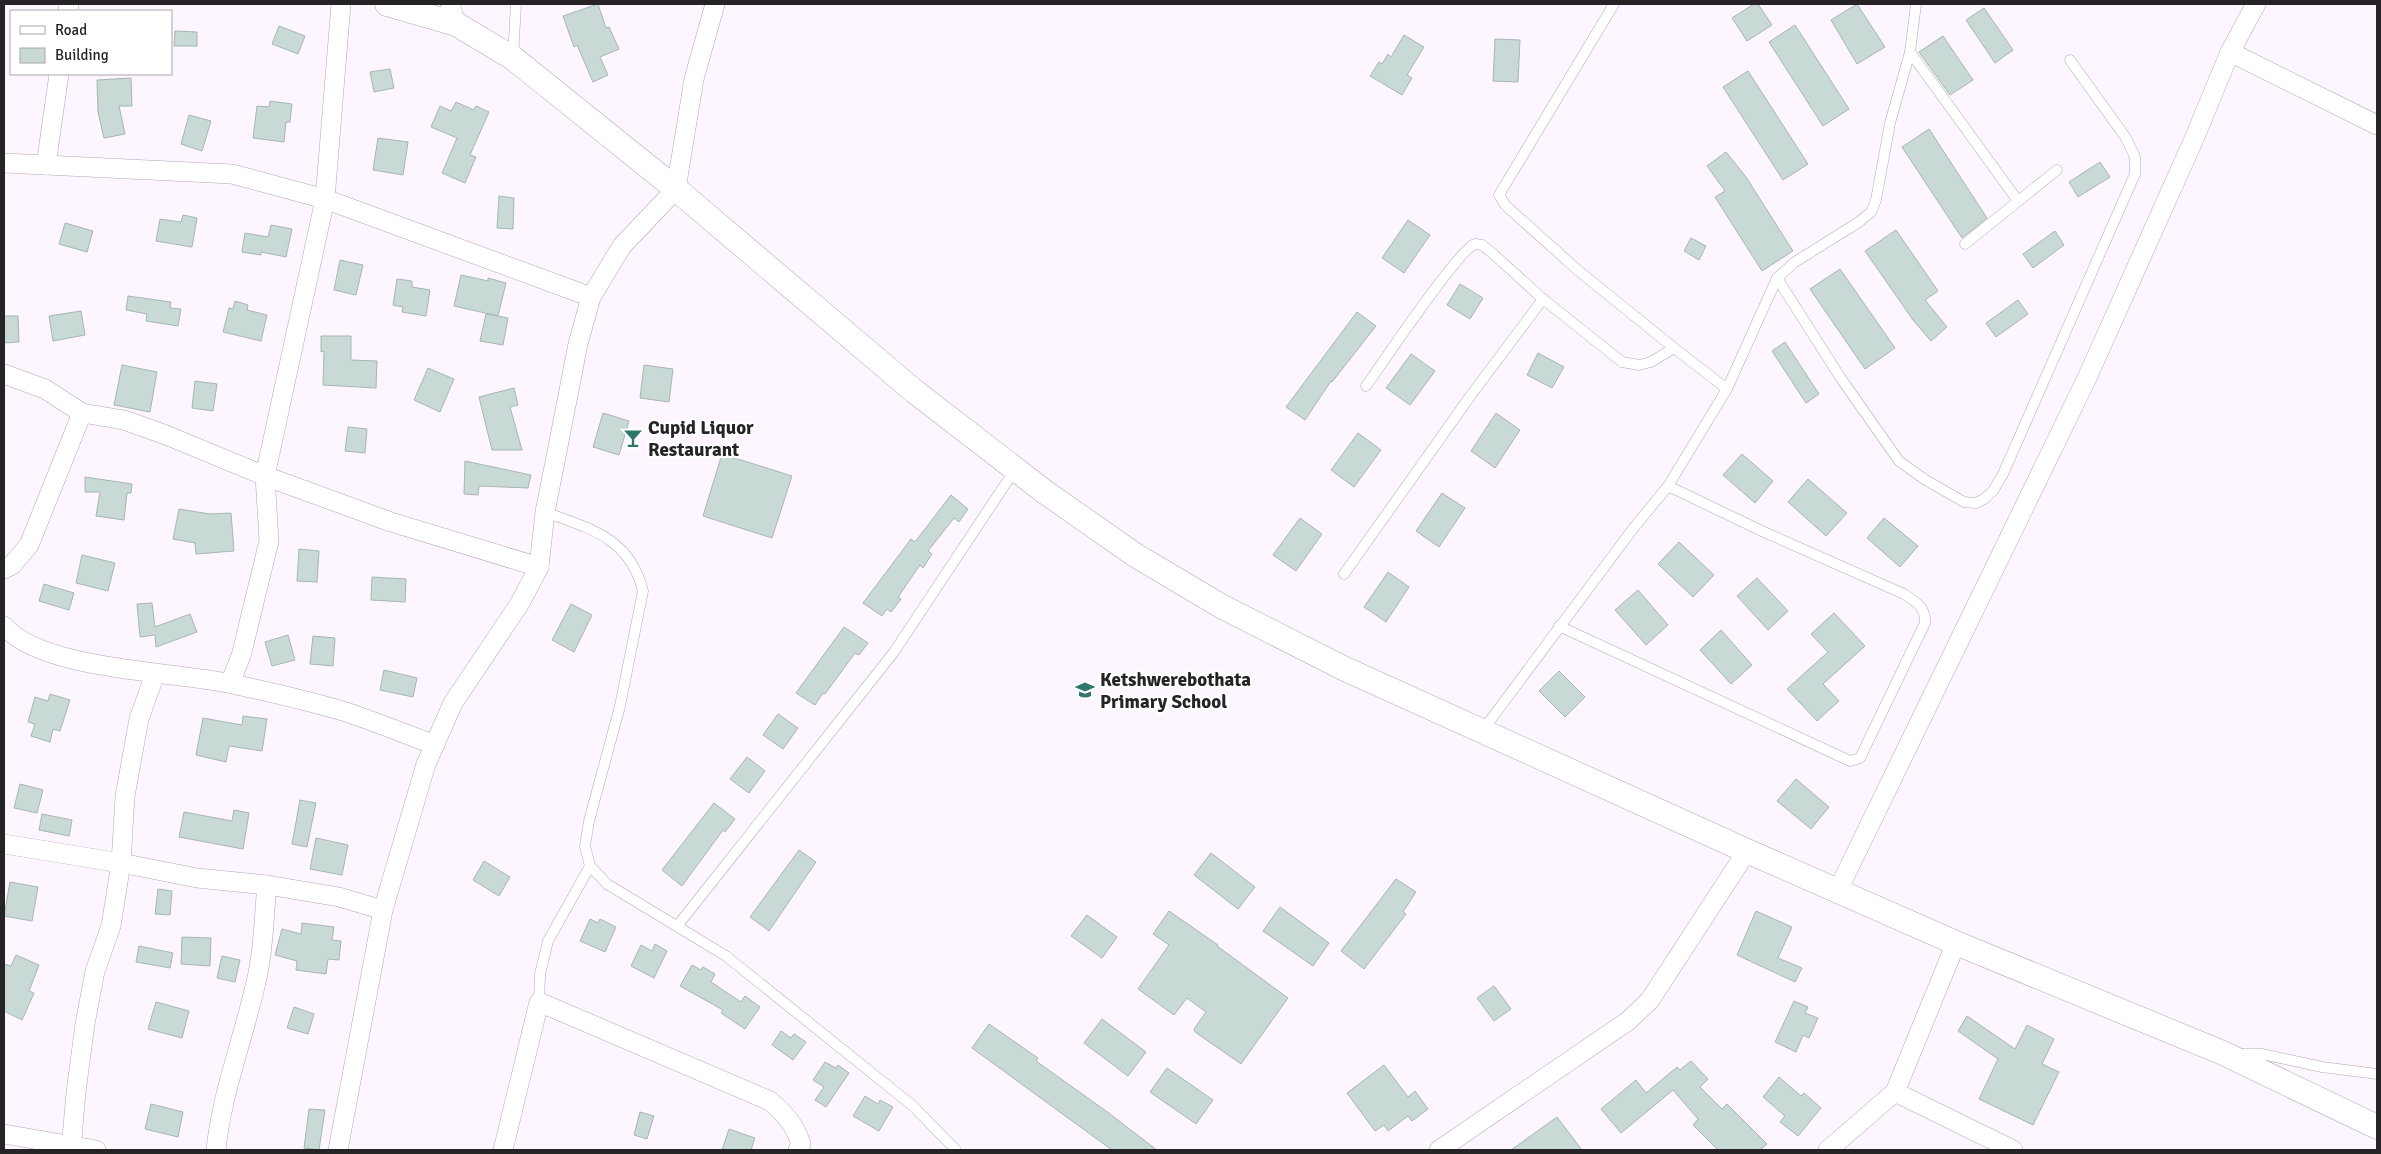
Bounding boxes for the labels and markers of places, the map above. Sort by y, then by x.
place label: Cupid Liquor Restaurant [648,416,754,462]
bar icon: Cupid Liquor Restaurant [622,427,644,449]
place label: Ketshwerebothata Primary School [1100,668,1251,714]
school or university icon: Ketshwerebothata Primary School [1074,679,1096,701]

